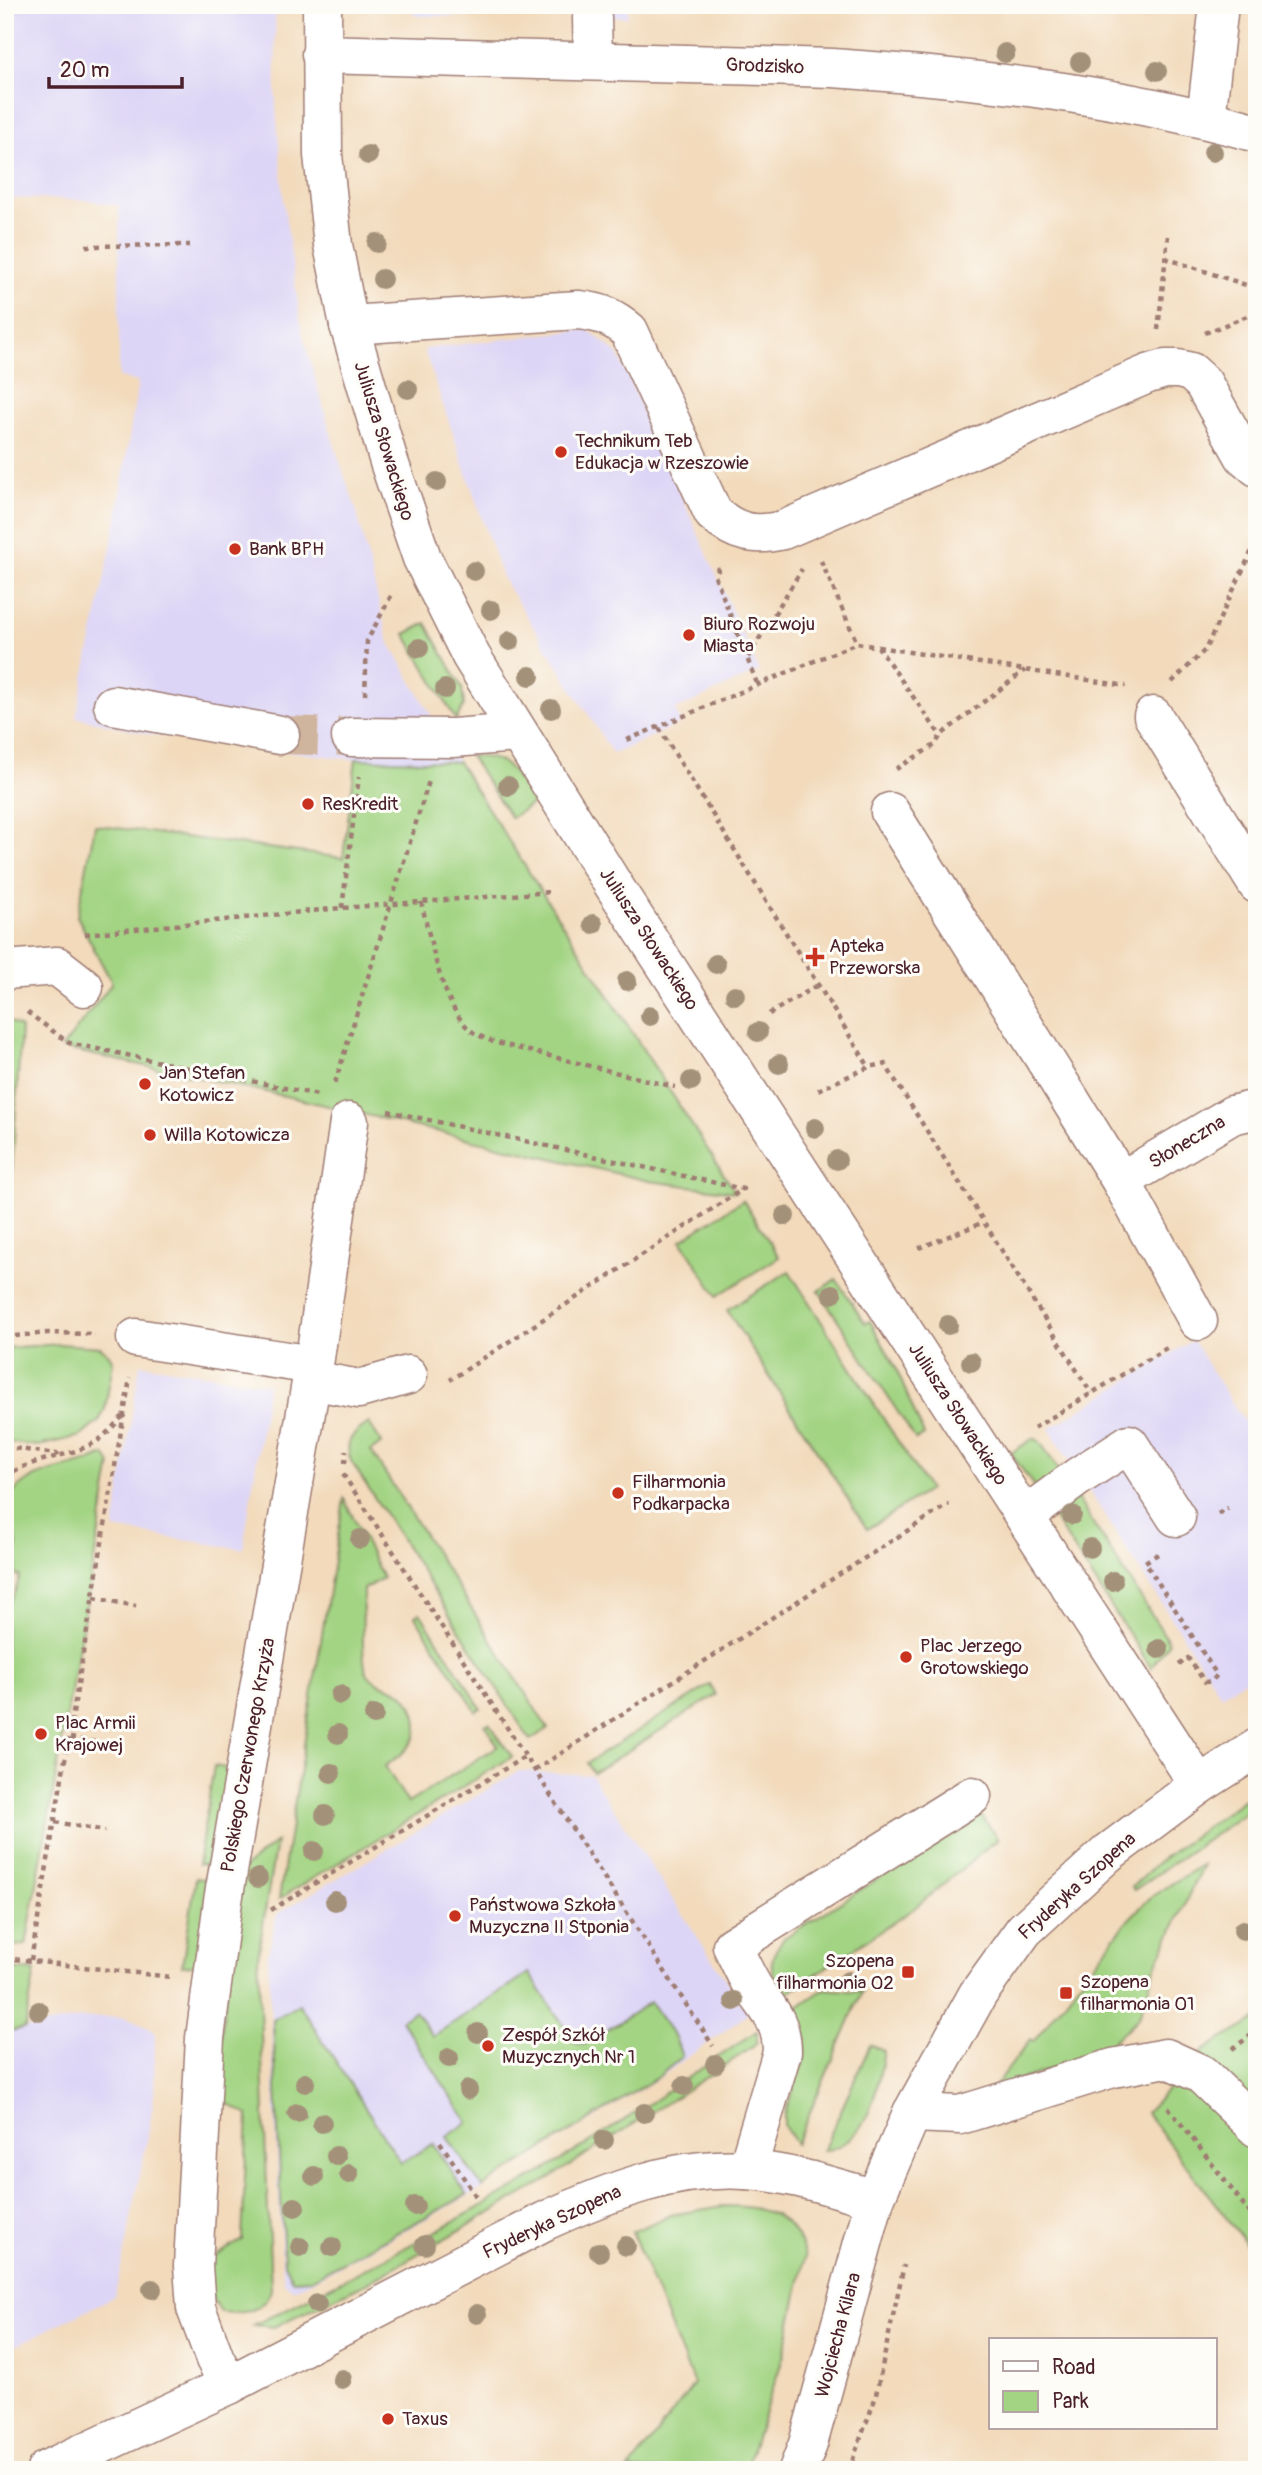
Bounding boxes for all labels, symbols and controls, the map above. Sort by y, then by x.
scale bar [49,46,182,90]
street label: Grodzisko [725,53,805,79]
text: 20 m [60,57,109,84]
street label: Juliusza Słowackiego [348,359,420,523]
place label: Technikum Teb Edukacja w Rzeszowie [575,429,749,475]
marker: Technikum Teb Edukacja w Rzeszowie [553,444,569,460]
place label: Bank BPH [249,537,324,561]
marker: Bank BPH [227,541,243,557]
place label: Biuro Rozwoju Miasta [703,612,815,658]
marker: Biuro Rozwoju Miasta [681,627,697,643]
place label: ResKredit [322,792,399,816]
marker: ResKredit [300,796,316,812]
street label: Juliusza Słowackiego [594,863,704,1015]
place label: Apteka Przeworska [829,934,920,980]
marker: Apteka Przeworska [807,949,823,965]
place label: Jan Stefan Kotowicz [159,1061,245,1107]
marker: Jan Stefan Kotowicz [137,1076,153,1092]
street label: Słoneczna [1144,1110,1230,1174]
place label: Willa Kotowicza [164,1123,290,1147]
marker: Willa Kotowicza [142,1127,158,1143]
street label: Juliusza Słowackiego [903,1338,1013,1490]
place label: Filharmonia Podkarpacka [632,1470,730,1516]
marker: Filharmonia Podkarpacka [610,1485,626,1501]
place label: Plac Jerzego Grotowskiego [920,1634,1029,1680]
street label: Polskiego Czerwonego Krzyża [216,1636,280,1874]
marker: Plac Jerzego Grotowskiego [898,1649,914,1665]
place label: Plac Armii Krajowej [55,1711,135,1757]
marker: Plac Armii Krajowej [33,1726,49,1742]
street label: Fryderyka Szopena [1013,1827,1141,1945]
place label: Państwowa Szkoła Muzyczna II Stponia [469,1893,629,1939]
marker: Państwowa Szkoła Muzyczna II Stponia [447,1908,463,1924]
place label: Szopena filharmonia 02 [776,1949,894,1995]
marker: Szopena filharmonia 02 [900,1964,916,1980]
place label: Szopena filharmonia 01 [1080,1970,1195,2016]
marker: Szopena filharmonia 01 [1058,1985,1074,2001]
place label: Zespół Szkół Muzycznych Nr 1 [502,2023,635,2069]
marker: Zespół Szkół Muzycznych Nr 1 [480,2038,496,2054]
street label: Fryderyka Szopena [479,2179,625,2265]
street label: Wojciecha Kilara [810,2270,866,2400]
legend [989,2338,1216,2430]
text: Road [1052,2354,1096,2381]
text: Park [1052,2388,1089,2415]
place label: Taxus [402,2407,448,2431]
marker: Taxus [380,2411,396,2427]

